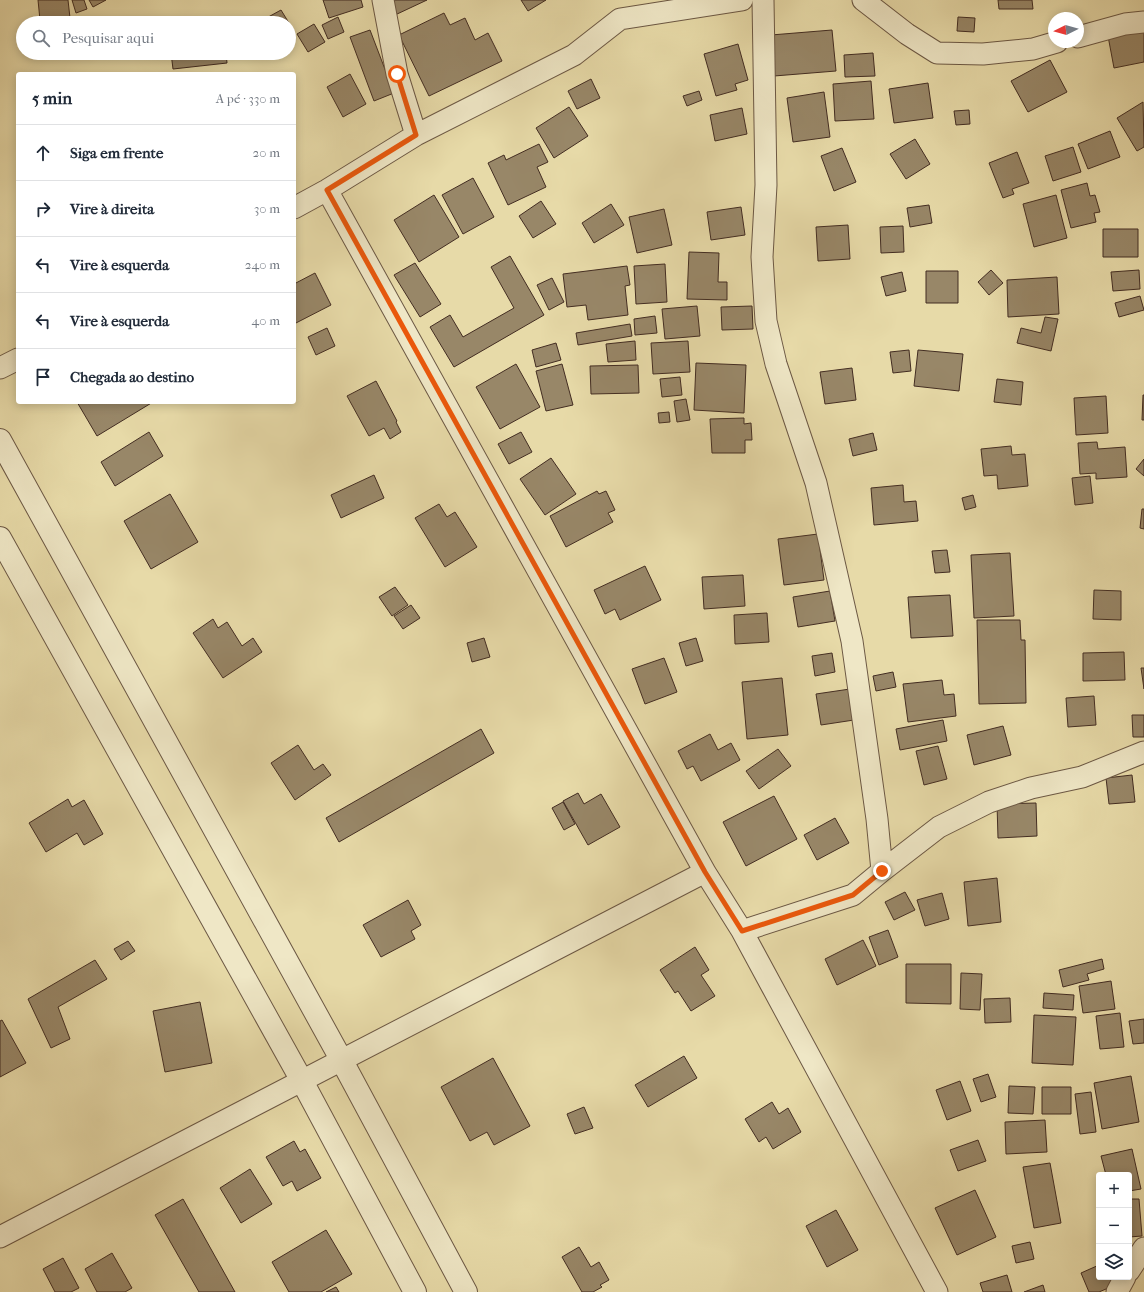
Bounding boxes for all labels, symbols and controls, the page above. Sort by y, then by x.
north arrow [1048,12,1084,48]
search box [16,16,296,60]
icon: search [30,27,52,49]
text: Pesquisar aqui [62,29,154,47]
route start [388,65,406,83]
text: 5 min [32,88,72,108]
text: A pé · 330 m [216,91,280,106]
icon: ahead [32,142,54,164]
text: Siga em frente [70,144,163,162]
text: 20 m [253,145,280,160]
icon: right [32,198,54,220]
text: Vire à direita [70,200,154,218]
text: 30 m [254,201,280,216]
icon: left [32,254,54,276]
text: Vire à esquerda [70,256,169,274]
text: 240 m [245,257,280,272]
icon: left [32,310,54,332]
text: Vire à esquerda [70,312,169,330]
text: 40 m [252,313,280,328]
icon: arrive [32,366,54,388]
text: Chegada ao destino [70,368,194,386]
route end [873,862,891,880]
map controls [1096,1172,1132,1280]
button: + [1096,1172,1132,1208]
button: − [1096,1208,1132,1244]
button: layers [1096,1244,1132,1280]

